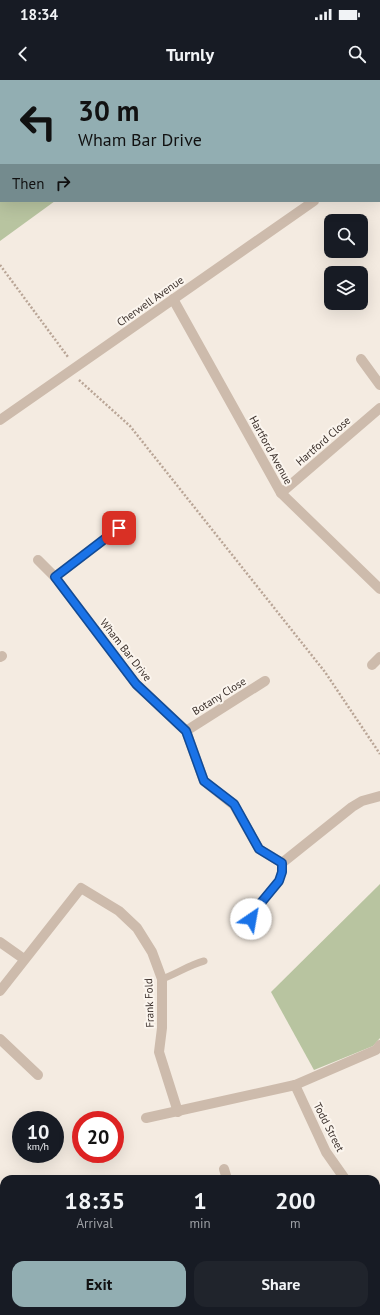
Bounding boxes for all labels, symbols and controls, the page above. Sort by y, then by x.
text: 18:34 [20,5,58,24]
icon: back [12,43,34,65]
text: Turnly [166,43,214,66]
icon: search [346,43,368,65]
text: 30 m [78,92,139,129]
icon: left [12,96,64,148]
text: Wham Bar Drive [78,128,202,151]
icon: right [52,172,74,194]
text: Then [12,174,44,193]
map controls [324,214,368,310]
button: search [324,214,368,258]
button: layers [324,266,368,310]
street label: Cherwell Avenue [114,273,187,329]
street label: Hartford Avenue [246,413,296,487]
street label: Hartford Close [293,413,354,469]
pin [102,511,136,545]
icon: arrive [108,517,130,539]
street label: Wham Bar Drive [97,616,155,684]
street label: Botany Close [190,674,249,718]
position arrow [230,898,272,940]
street label: Frank Fold [141,978,157,1028]
street label: Todd Street [311,1100,347,1154]
speed limit sign: 20 [72,1111,124,1163]
text: 10 [27,1119,49,1145]
text: km/h [27,1140,49,1153]
text: 18:35 [64,1185,125,1216]
text: 1 [193,1185,207,1216]
text: 200 [275,1185,316,1216]
text: Arrival [77,1215,113,1232]
text: min [189,1215,211,1232]
text: m [290,1215,301,1232]
button: Exit [12,1261,186,1307]
button: Share [194,1261,368,1307]

